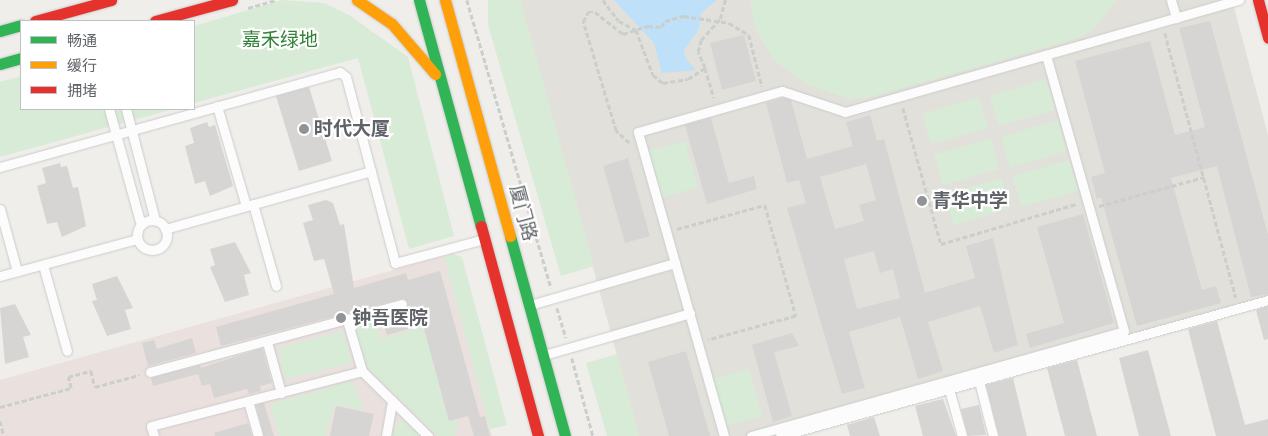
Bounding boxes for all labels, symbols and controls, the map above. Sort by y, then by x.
legend [20,20,195,110]
park label: 嘉禾绿地 [242,29,318,51]
text: 畅通 [67,31,97,50]
text: 缓行 [67,56,97,75]
text: 拥堵 [67,81,97,100]
place label: 时代大厦 [314,118,390,140]
marker: 时代大厦 [298,123,310,135]
street label: 厦门路 [505,183,541,243]
place label: 青华中学 [932,190,1008,212]
marker: 青华中学 [916,195,928,207]
place label: 钟吾医院 [352,307,428,329]
marker: 钟吾医院 [334,311,348,325]

